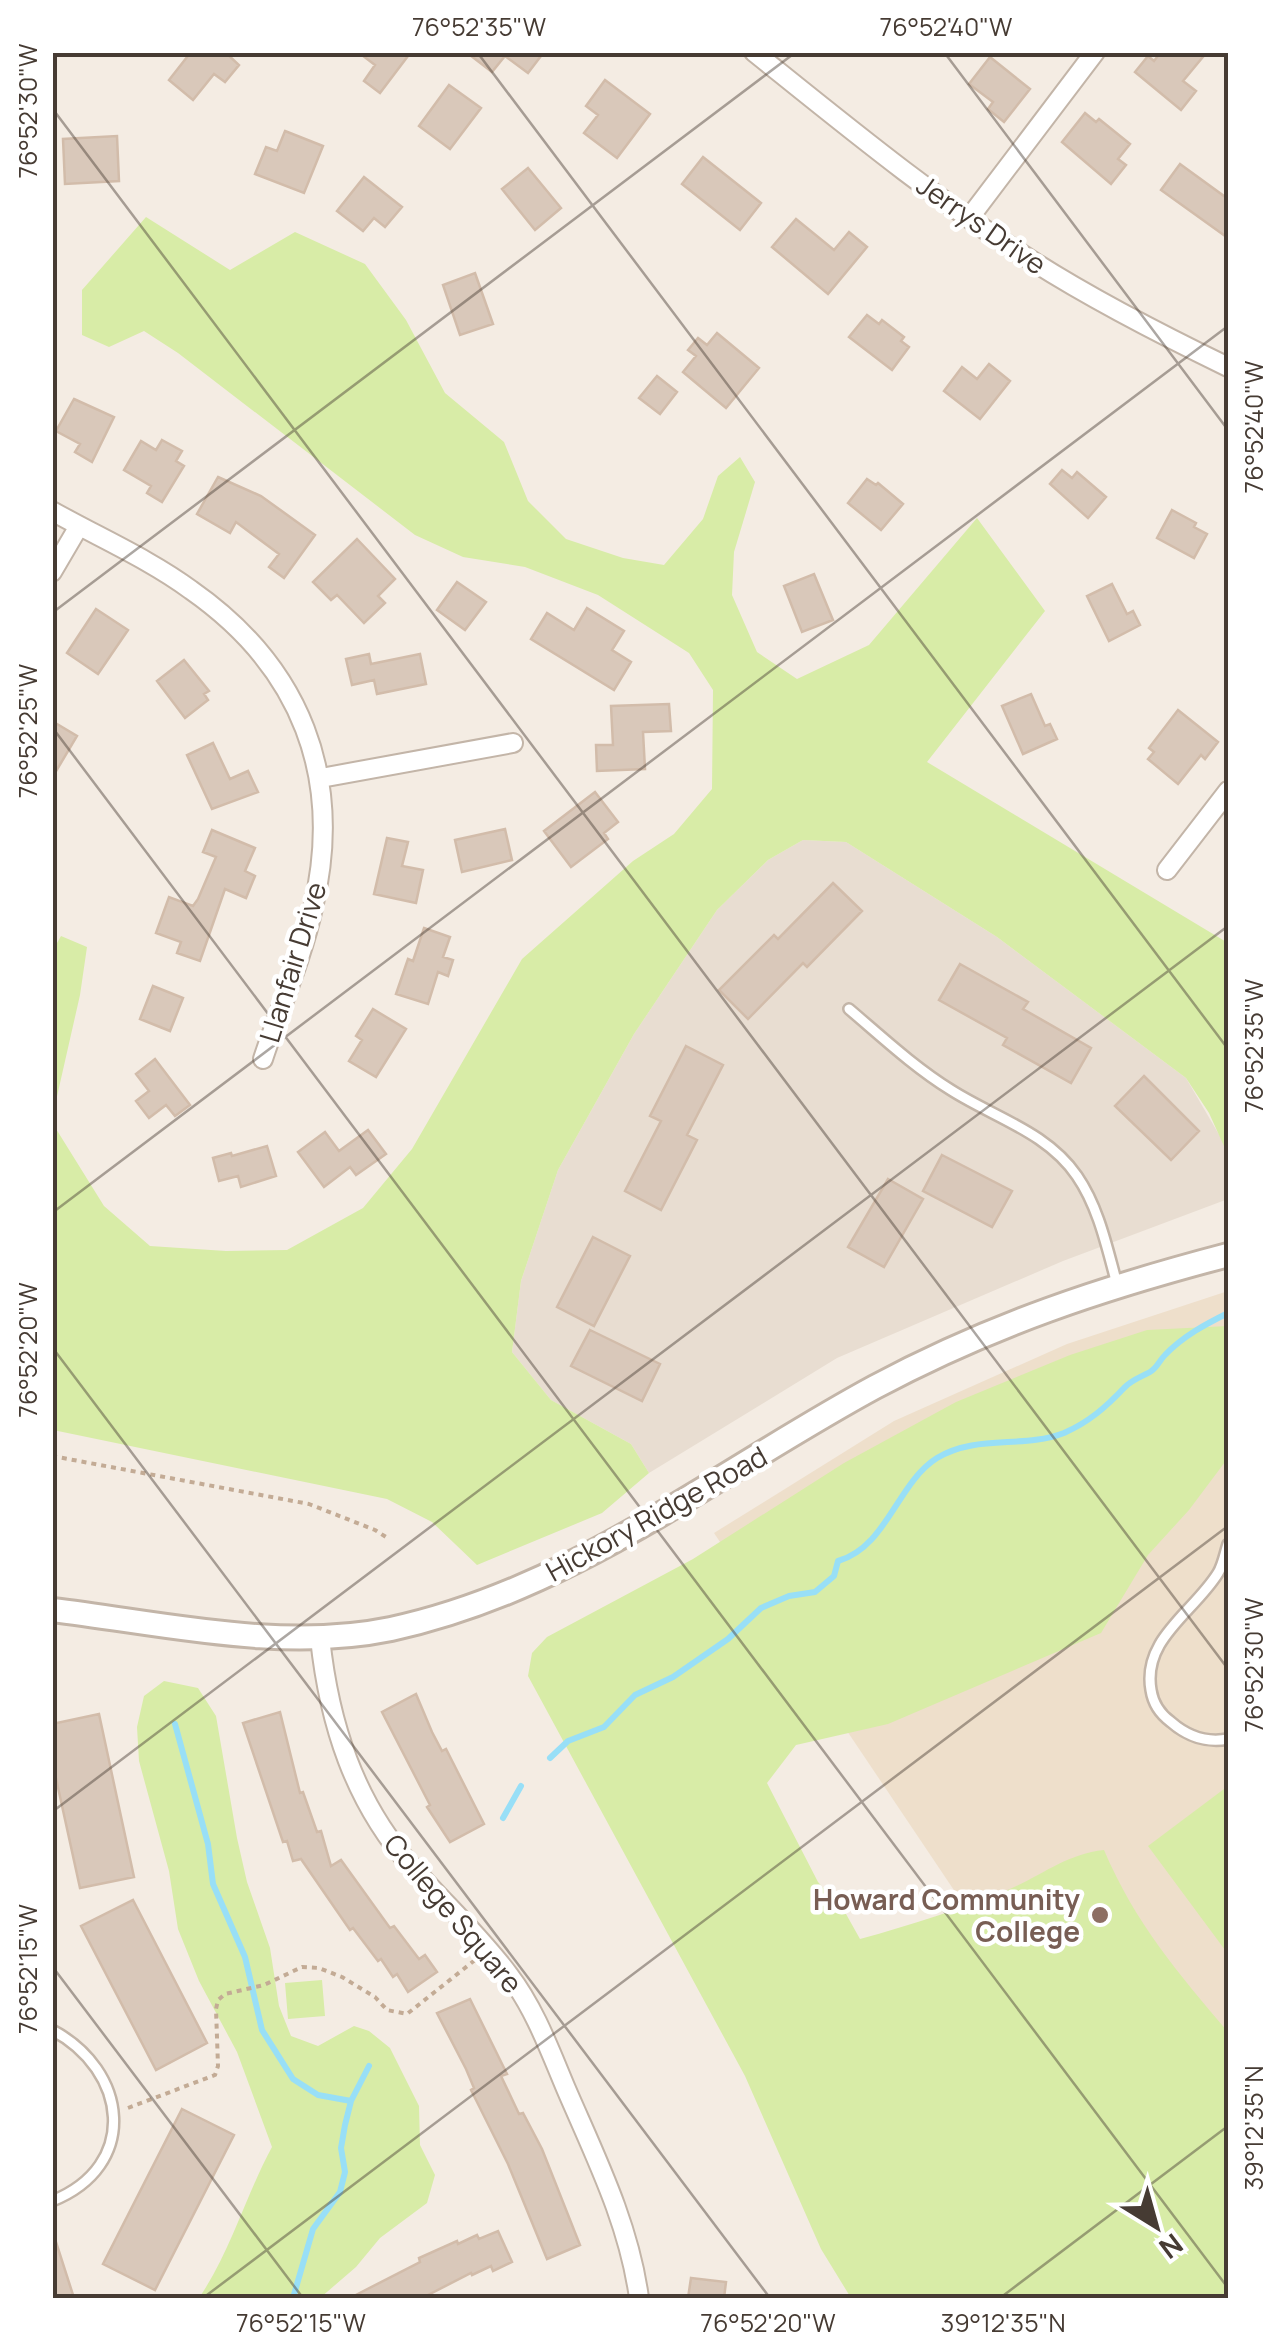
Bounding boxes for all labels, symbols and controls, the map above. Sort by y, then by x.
text: 76°52'35"W [412,9,546,44]
text: 76°52'40"W [880,9,1012,44]
text: 76°52'30"W [10,44,45,178]
street label: Jerrys Drive [910,165,1054,283]
text: 76°52'40"W [1236,361,1271,493]
text: 76°52'25"W [10,664,45,798]
street label: Llanfair Drive [250,877,334,1047]
text: 76°52'35"W [1236,979,1271,1113]
text: 76°52'20"W [10,1282,45,1418]
street label: Hickory Ridge Road [539,1436,773,1590]
text: 76°52'30"W [1236,1598,1271,1732]
street label: College Square [376,1825,532,2001]
place label: Howard Community College [813,1880,1080,1950]
text: 76°52'15"W [10,1904,45,2034]
marker: Howard Community College [1089,1904,1111,1926]
text: 39°12'35"N [1236,2065,1271,2191]
north arrow [1106,2176,1206,2276]
text: N [1152,2226,1191,2268]
text: 76°52'15"W [236,2305,366,2340]
text: 76°52'20"W [700,2305,836,2340]
text: 39°12'35"N [940,2305,1066,2340]

